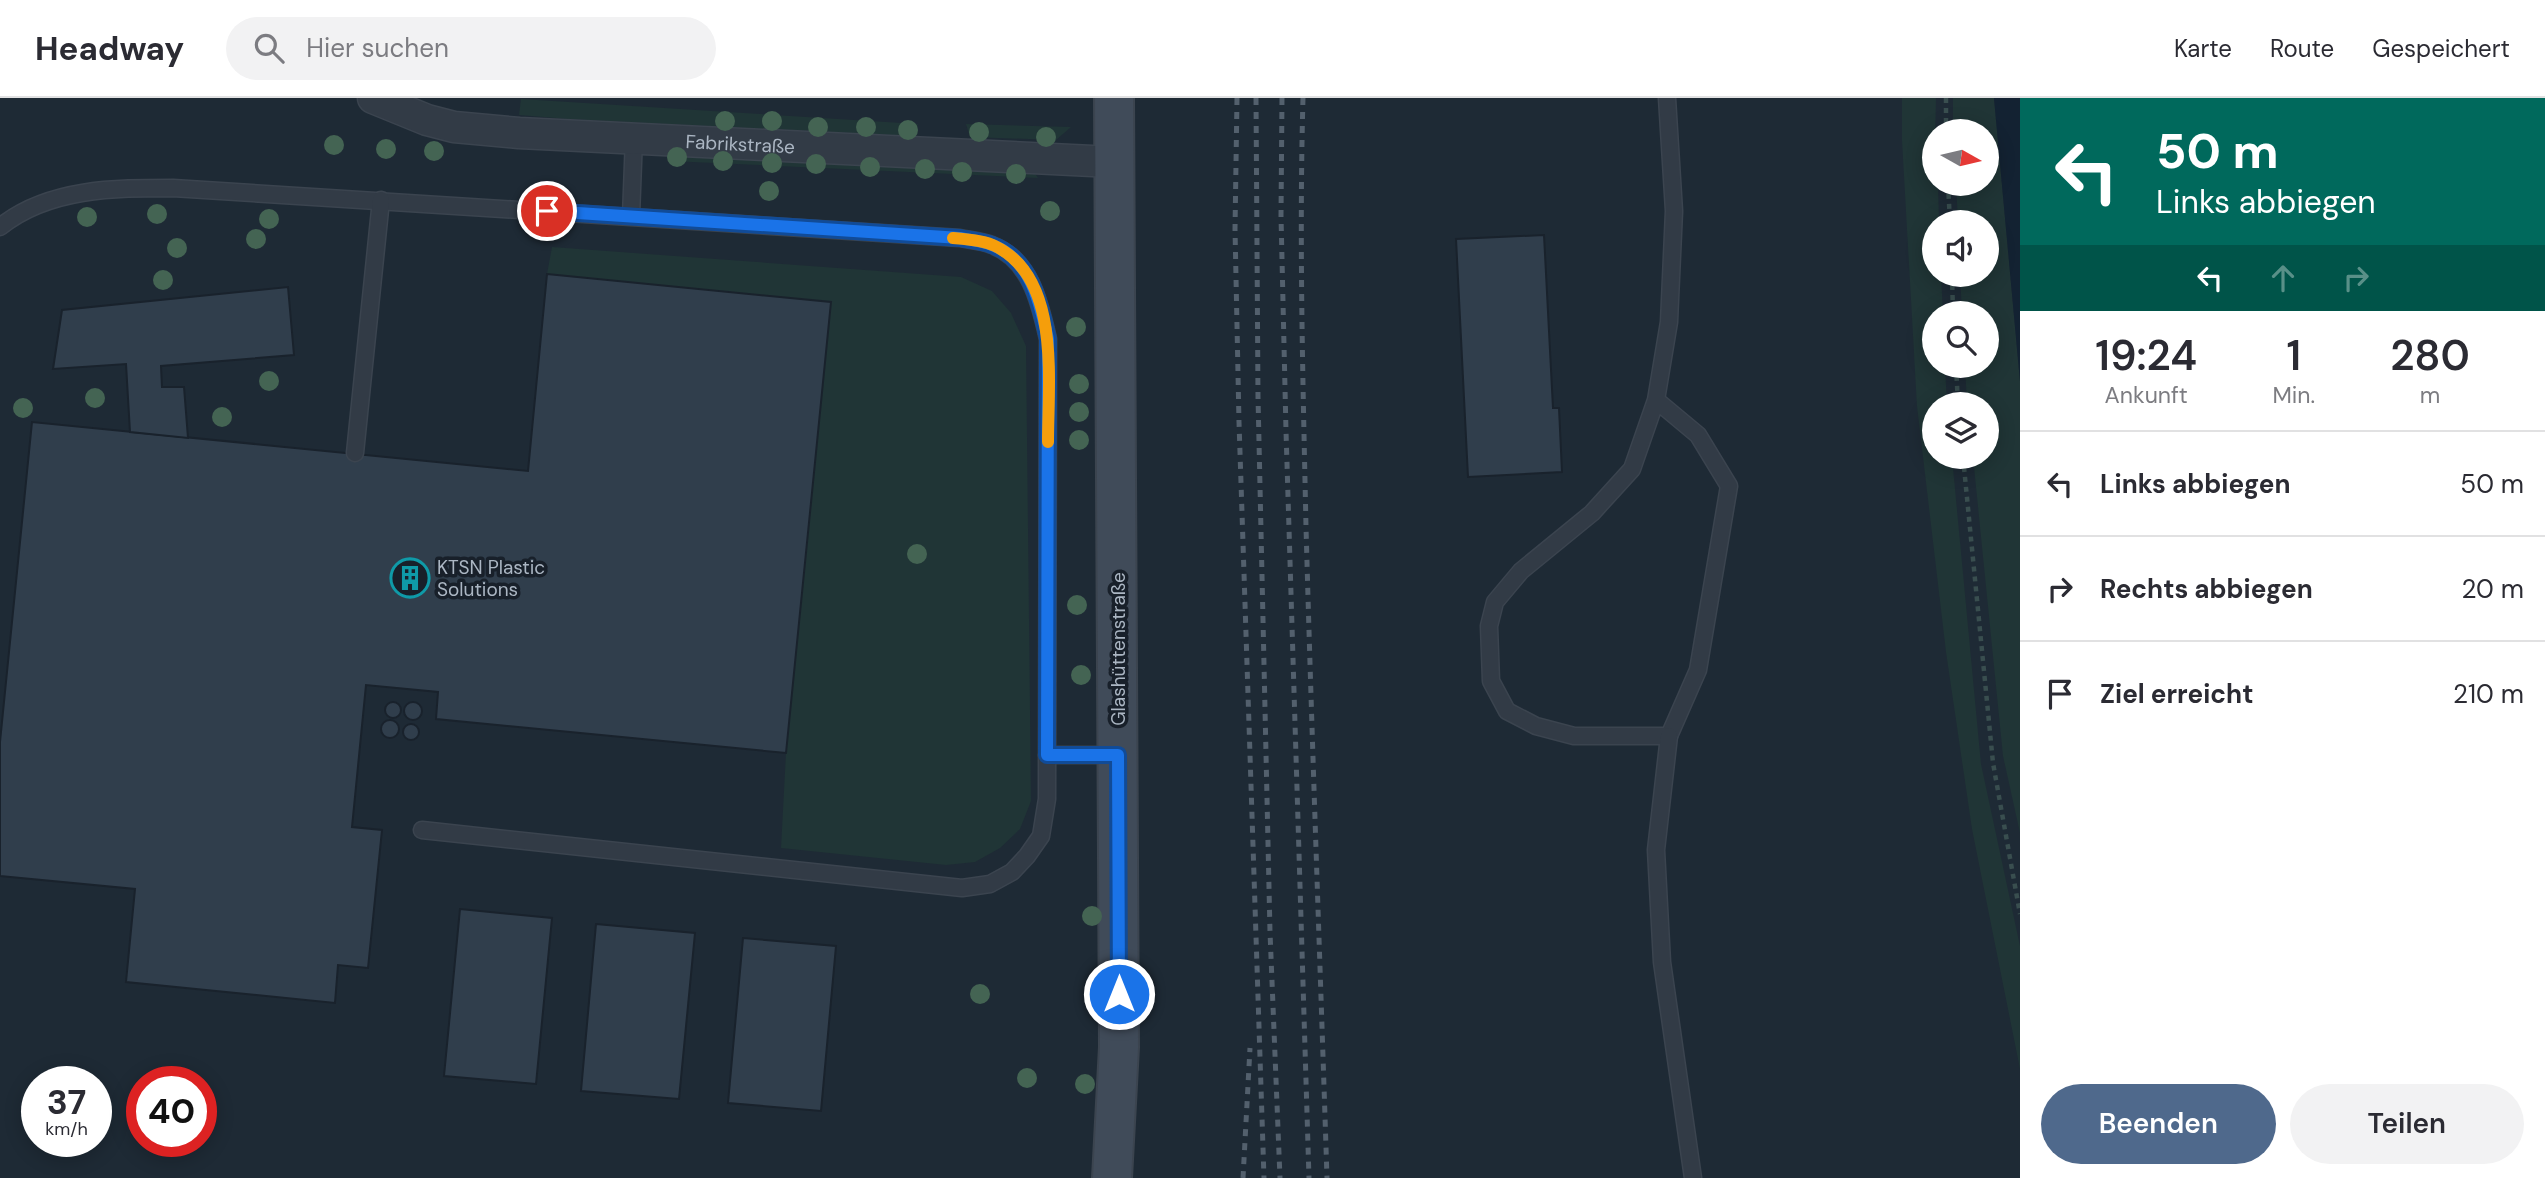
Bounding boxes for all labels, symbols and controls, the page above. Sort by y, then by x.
search box [226,17,716,80]
text: Headway [35,27,184,70]
icon: search [250,29,288,67]
text: Hier suchen [306,31,449,65]
text: Karte [2174,33,2232,64]
text: Route [2270,33,2334,64]
text: Gespeichert [2372,33,2510,64]
north arrow [1922,119,1998,196]
map controls [1922,119,1999,469]
text: 50 m [2156,119,2279,183]
icon: left [2041,126,2132,217]
street label: Fabrikstraße [685,129,796,159]
pin [517,181,577,241]
text: Links abbiegen [2156,181,2376,223]
icon: arrive [528,192,566,230]
button: sound [1922,210,1999,287]
icon: left [2191,259,2229,297]
icon: ahead [2264,259,2302,297]
icon: right [2337,259,2375,297]
button: search [1922,301,1999,378]
text: 19:24 [2095,328,2197,383]
text: 1 [2286,328,2301,383]
text: 280 [2390,328,2470,383]
text: Ankunft [2105,380,2188,410]
text: Min. [2272,380,2315,410]
text: m [2420,380,2440,410]
button: layers [1922,392,1999,469]
icon: left [2041,465,2079,503]
text: Links abbiegen [2100,467,2290,501]
text: 50 m [2460,467,2524,501]
place label: KTSN Plastic Solutions [437,555,545,602]
building icon: KTSN Plastic Solutions [389,557,431,599]
icon: right [2041,570,2079,608]
street label: Glashüttenstraße [1106,572,1131,726]
text: Rechts abbiegen [2100,572,2313,606]
text: 20 m [2461,572,2524,606]
icon: arrive [2041,675,2079,713]
text: Ziel erreicht [2100,677,2253,711]
text: 210 m [2453,677,2524,711]
position arrow [1082,957,1156,1031]
speed limit sign: 40 [126,1066,217,1157]
text: 37 [47,1079,86,1125]
button: Beenden [2041,1084,2276,1164]
button: Teilen [2290,1084,2524,1164]
text: km/h [45,1117,88,1141]

